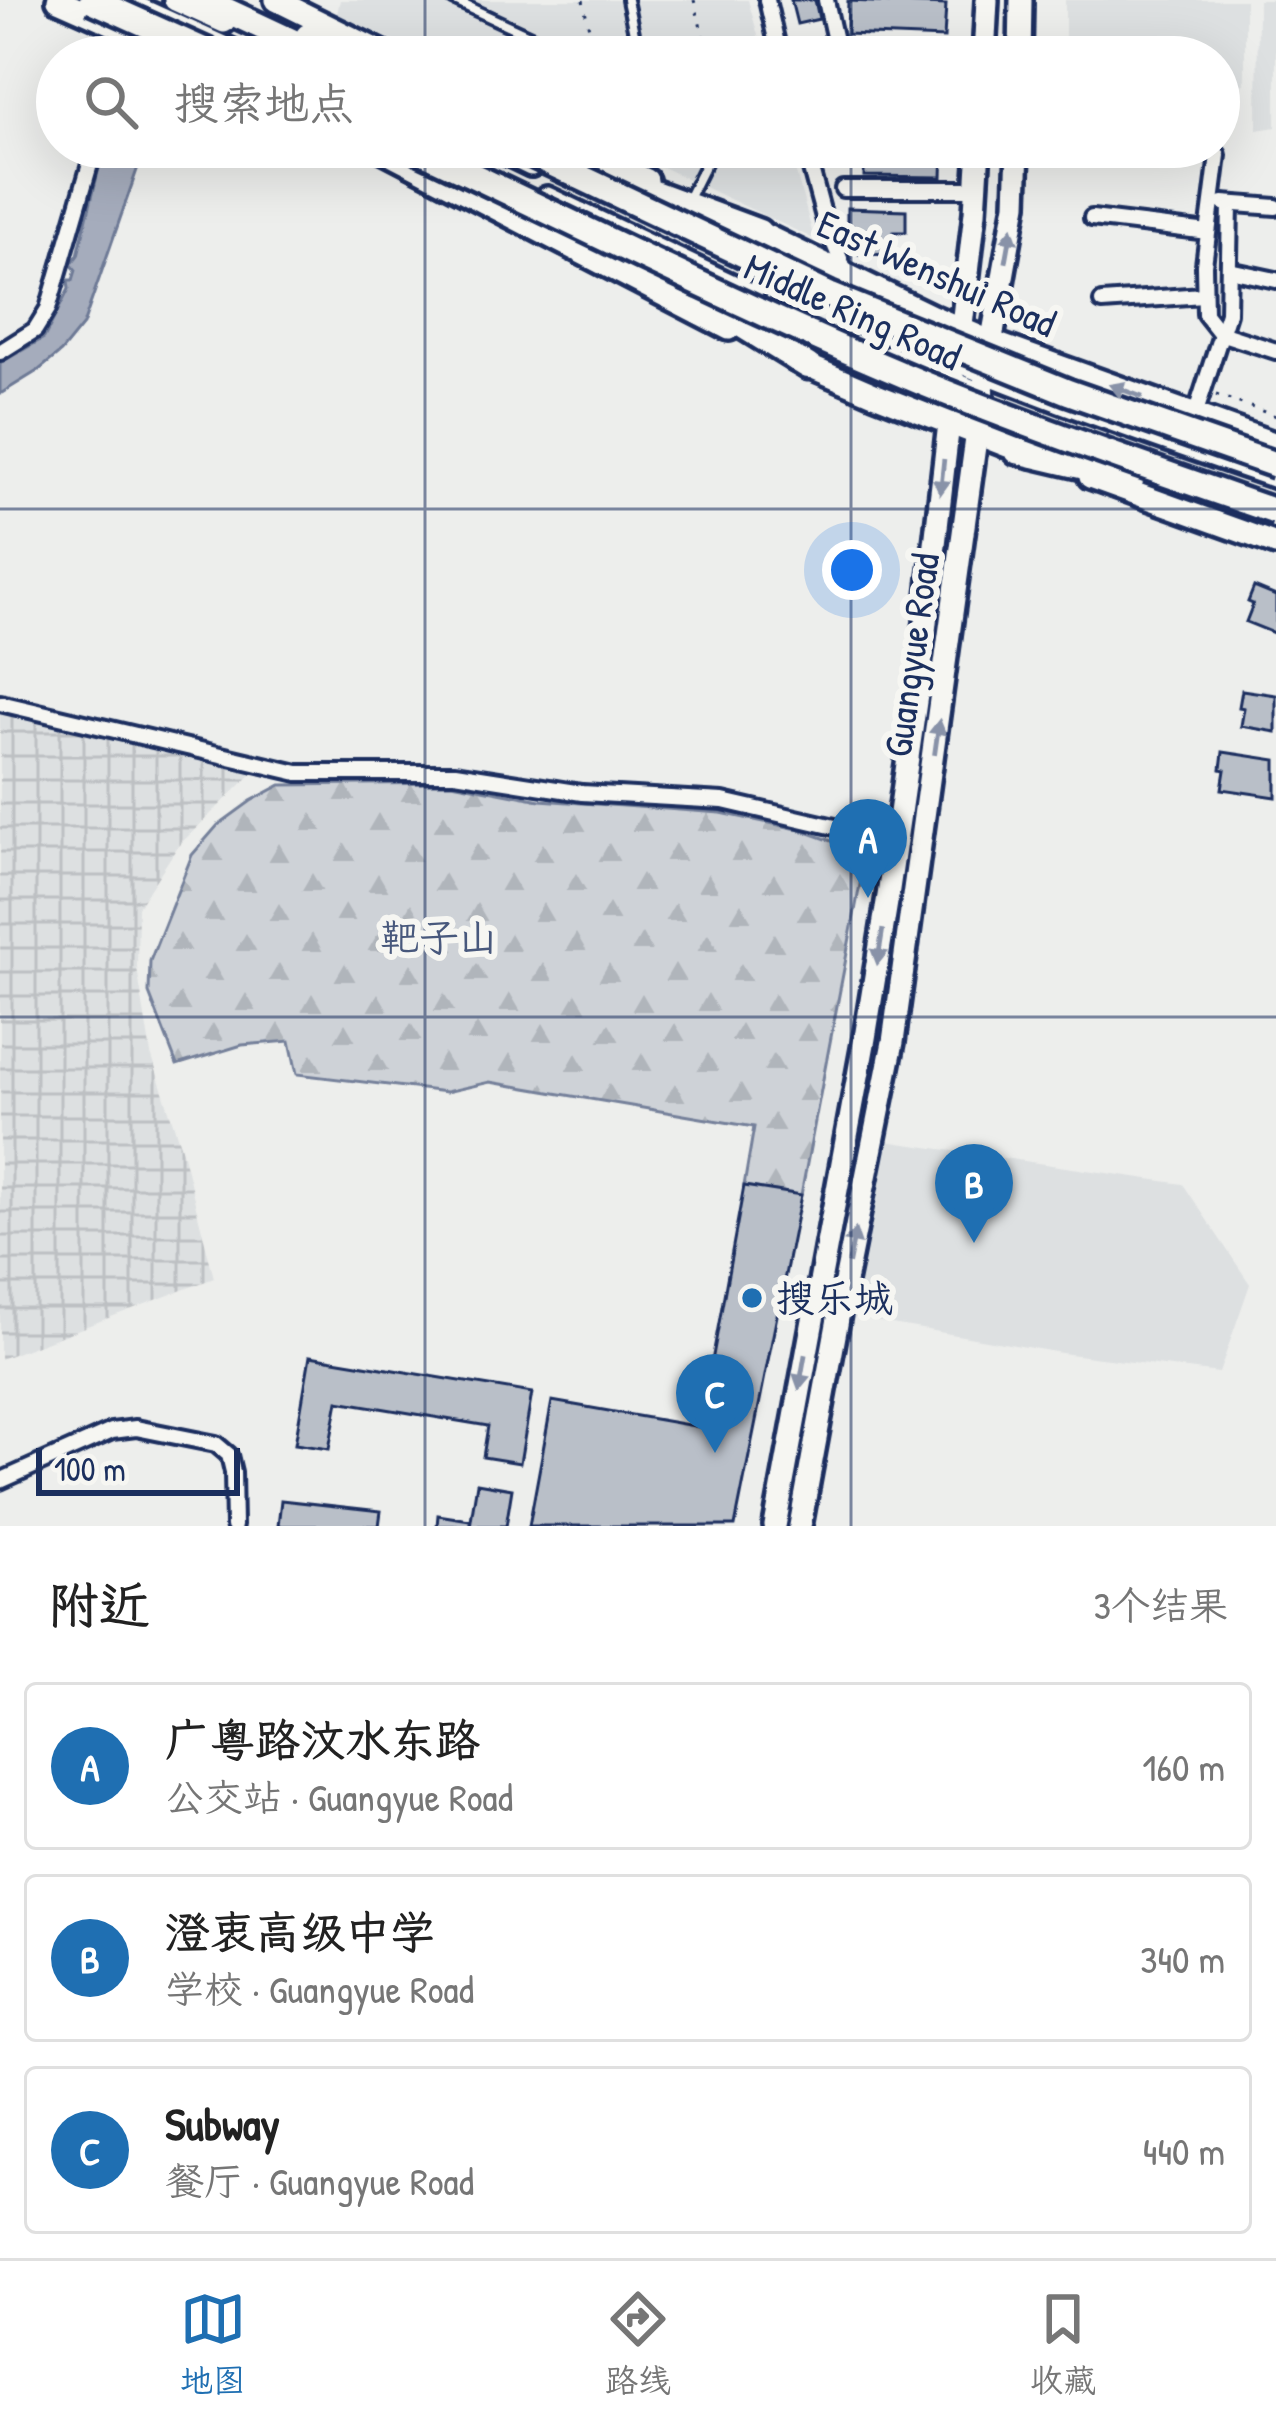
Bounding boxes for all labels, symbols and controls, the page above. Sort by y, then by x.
search box [36,36,1240,168]
icon: search [78,69,144,135]
text: 搜索地点 [174,72,354,133]
street label: East Wenshui Road [810,196,1065,349]
one-way arrow [999,226,1018,263]
street label: Middle Ring Road [737,239,970,382]
one-way arrow [1108,380,1144,399]
one-way arrow [933,459,952,496]
your location [822,540,882,600]
street label: Guangyue Road [870,550,951,760]
one-way arrow [928,718,947,755]
pin: A [829,799,907,898]
park label: 靶子山 [380,910,498,963]
one-way arrow [870,929,889,966]
pin: B [935,1144,1013,1243]
one-way arrow [843,1226,862,1264]
place label: 搜乐城 [776,1271,893,1324]
marker: 搜乐城 [739,1285,765,1311]
pin: C [676,1354,754,1453]
one-way arrow [793,1354,812,1391]
scale bar [36,1442,240,1495]
text: 100 m [54,1447,126,1491]
text: 附近 [48,1570,150,1639]
text: 3个结果 [1094,1578,1228,1631]
text: 广粤路汶水东路 [165,1709,480,1770]
text: A [80,1740,100,1793]
text: 160 m [1142,1740,1225,1793]
text: 公交站 · Guangyue Road [165,1770,513,1823]
text: 澄衷高级中学 [165,1901,435,1962]
text: B [80,1932,100,1985]
text: 340 m [1140,1932,1225,1985]
text: 学校 · Guangyue Road [165,1962,474,2015]
text: Subway [165,2093,280,2154]
text: C [79,2124,101,2177]
text: 440 m [1143,2124,1225,2177]
text: 餐厅 · Guangyue Road [165,2154,474,2207]
tab: 地图 [180,2286,246,2402]
tab: 路线 [605,2286,671,2402]
tab: 收藏 [1030,2286,1096,2402]

